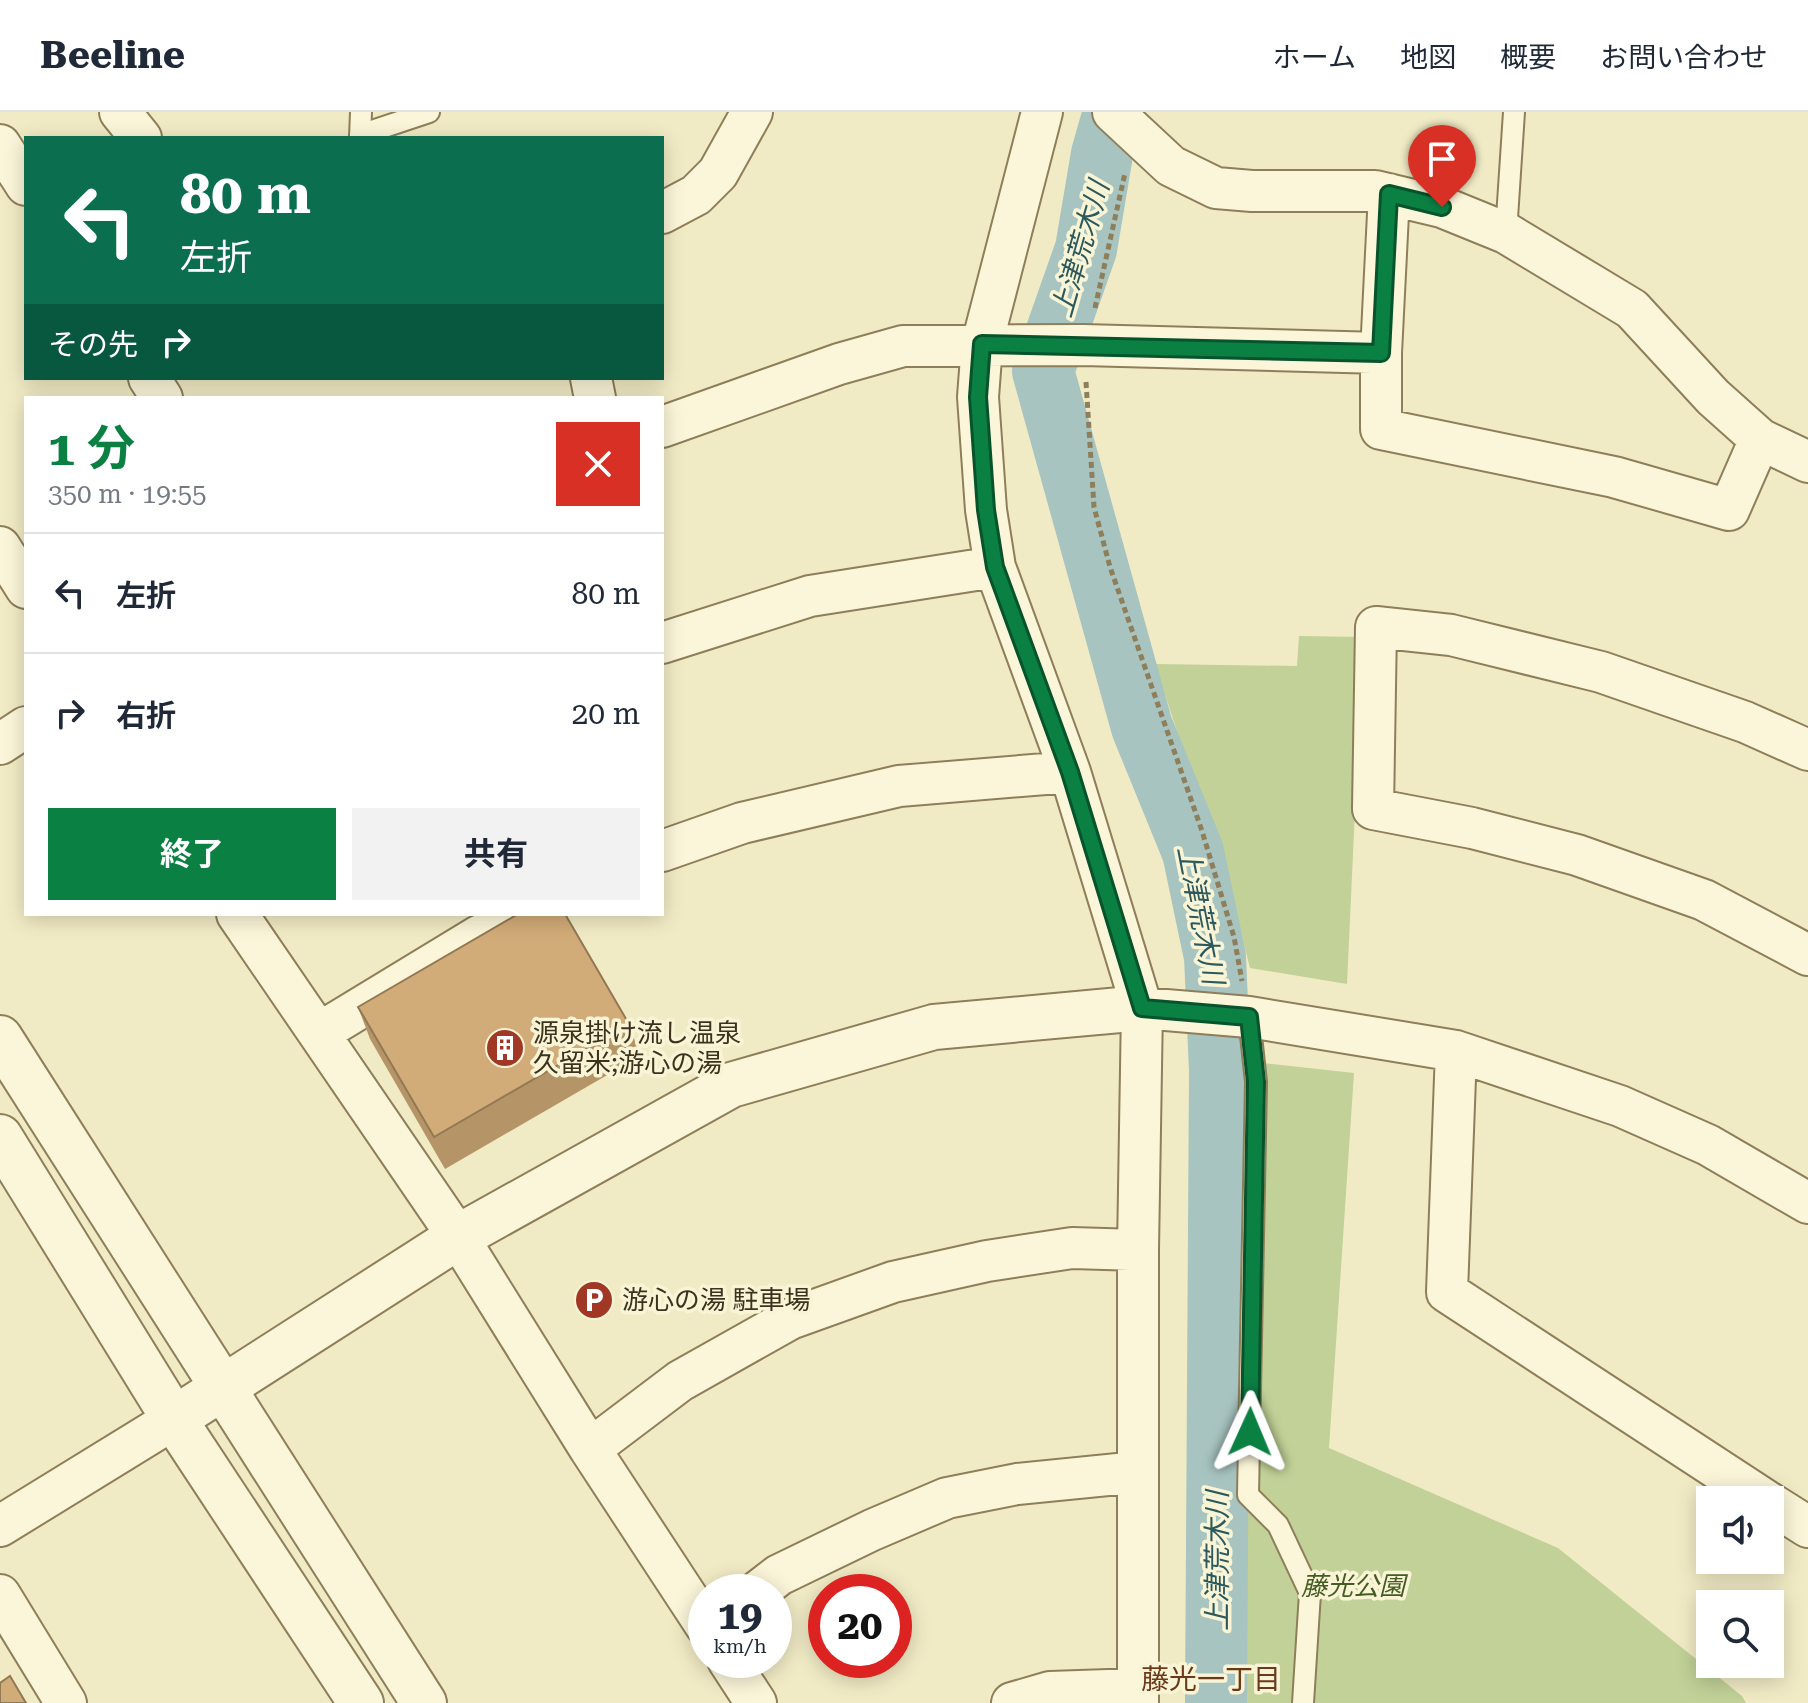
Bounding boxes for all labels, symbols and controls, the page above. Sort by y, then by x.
text: Beeline [40,33,185,77]
text: ホーム [1273,41,1356,74]
text: 地図 [1400,41,1456,74]
text: 概要 [1500,41,1556,74]
text: お問い合わせ [1600,41,1768,74]
pin [1408,125,1476,207]
icon: arrive [1420,137,1464,181]
text: 80 m [180,161,311,227]
icon: left [48,168,152,272]
water label: 上津荒木川 [1045,174,1116,321]
text: 左折 [180,237,252,279]
icon: right [154,320,198,364]
text: その先 [48,327,138,362]
text: 1 分 [48,421,135,477]
button: close [556,422,640,506]
text: 350 m · 19:55 [48,479,207,509]
icon: left [48,571,92,615]
text: 80 m [571,576,640,611]
text: 左折 [116,578,176,613]
icon: right [48,691,92,735]
text: 20 m [571,696,640,731]
text: 右折 [116,698,176,733]
button: 終了 [48,808,336,900]
button: 共有 [352,808,640,900]
water label: 上津荒木川 [1171,843,1231,990]
place label: 源泉掛け流し温泉 久留米;游心の湯 [533,1018,741,1078]
building icon: 源泉掛け流し温泉 久留米;游心の湯 [484,1027,526,1069]
parking icon: 游心の湯 駐車場 [573,1279,615,1321]
place label: 游心の湯 駐車場 [622,1285,811,1315]
position arrow [1208,1390,1292,1474]
map controls [1696,1486,1784,1678]
button: sound [1696,1486,1784,1574]
water label: 上津荒木川 [1201,1488,1234,1631]
park label: 藤光公園 [1301,1571,1409,1601]
speed limit sign: 20 [808,1574,912,1678]
button: search [1696,1590,1784,1678]
text: 19 [718,1592,762,1639]
text: km/h [713,1634,767,1658]
district label: 藤光一丁目 [1141,1663,1281,1696]

